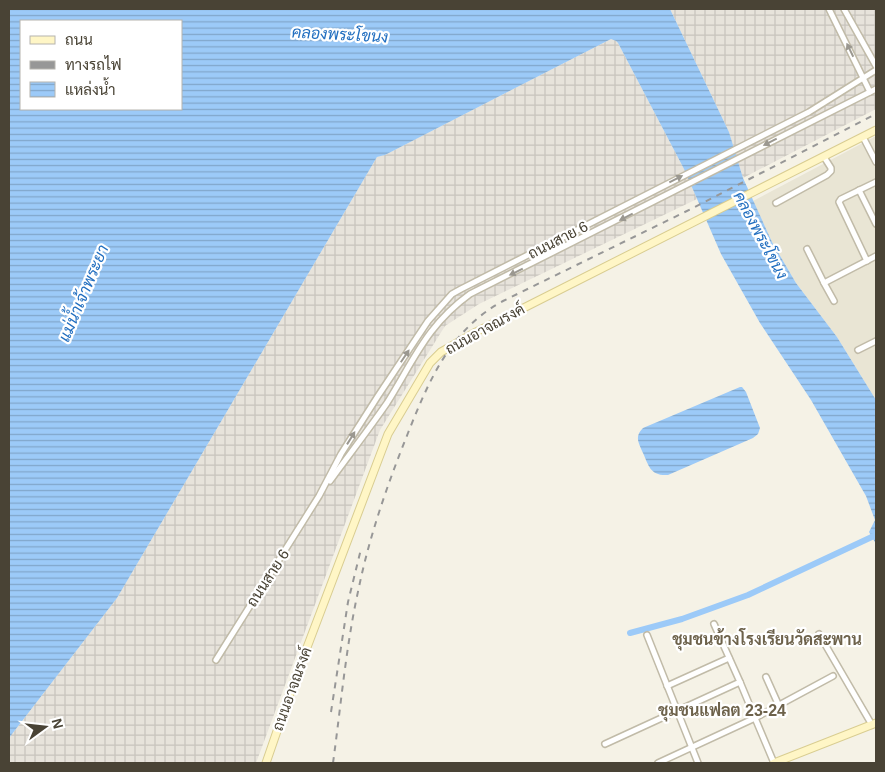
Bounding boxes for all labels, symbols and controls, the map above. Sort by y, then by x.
legend [20,20,182,110]
water label: คลองพระโขนง [291,20,389,46]
text: ถนน [65,31,93,48]
one-way arrow [846,43,854,57]
text: ทางรถไฟ [65,55,122,73]
text: แหล่งน้ำ [65,77,116,98]
one-way arrow [763,138,777,146]
one-way arrow [669,175,683,183]
water label: คลองพระโขนง [730,187,793,282]
one-way arrow [618,213,633,221]
street label: ถนนสาย 6 [525,217,591,262]
water label: แม่น้ำเจ้าพระยา [50,240,112,344]
one-way arrow [509,268,523,276]
street label: ถนนอาจณรงค์ [442,299,527,357]
one-way arrow [400,349,410,362]
one-way arrow [347,432,356,445]
street label: ถนนสาย 6 [243,546,292,610]
district label: ชุมชนข้างโรงเรียนวัดสะพาน [672,628,862,651]
street label: ถนนอาจณรงค์ [268,644,315,733]
north arrow [20,702,70,752]
district label: ชุมชนแฟลต 23-24 [658,702,786,722]
text: N [49,717,67,731]

